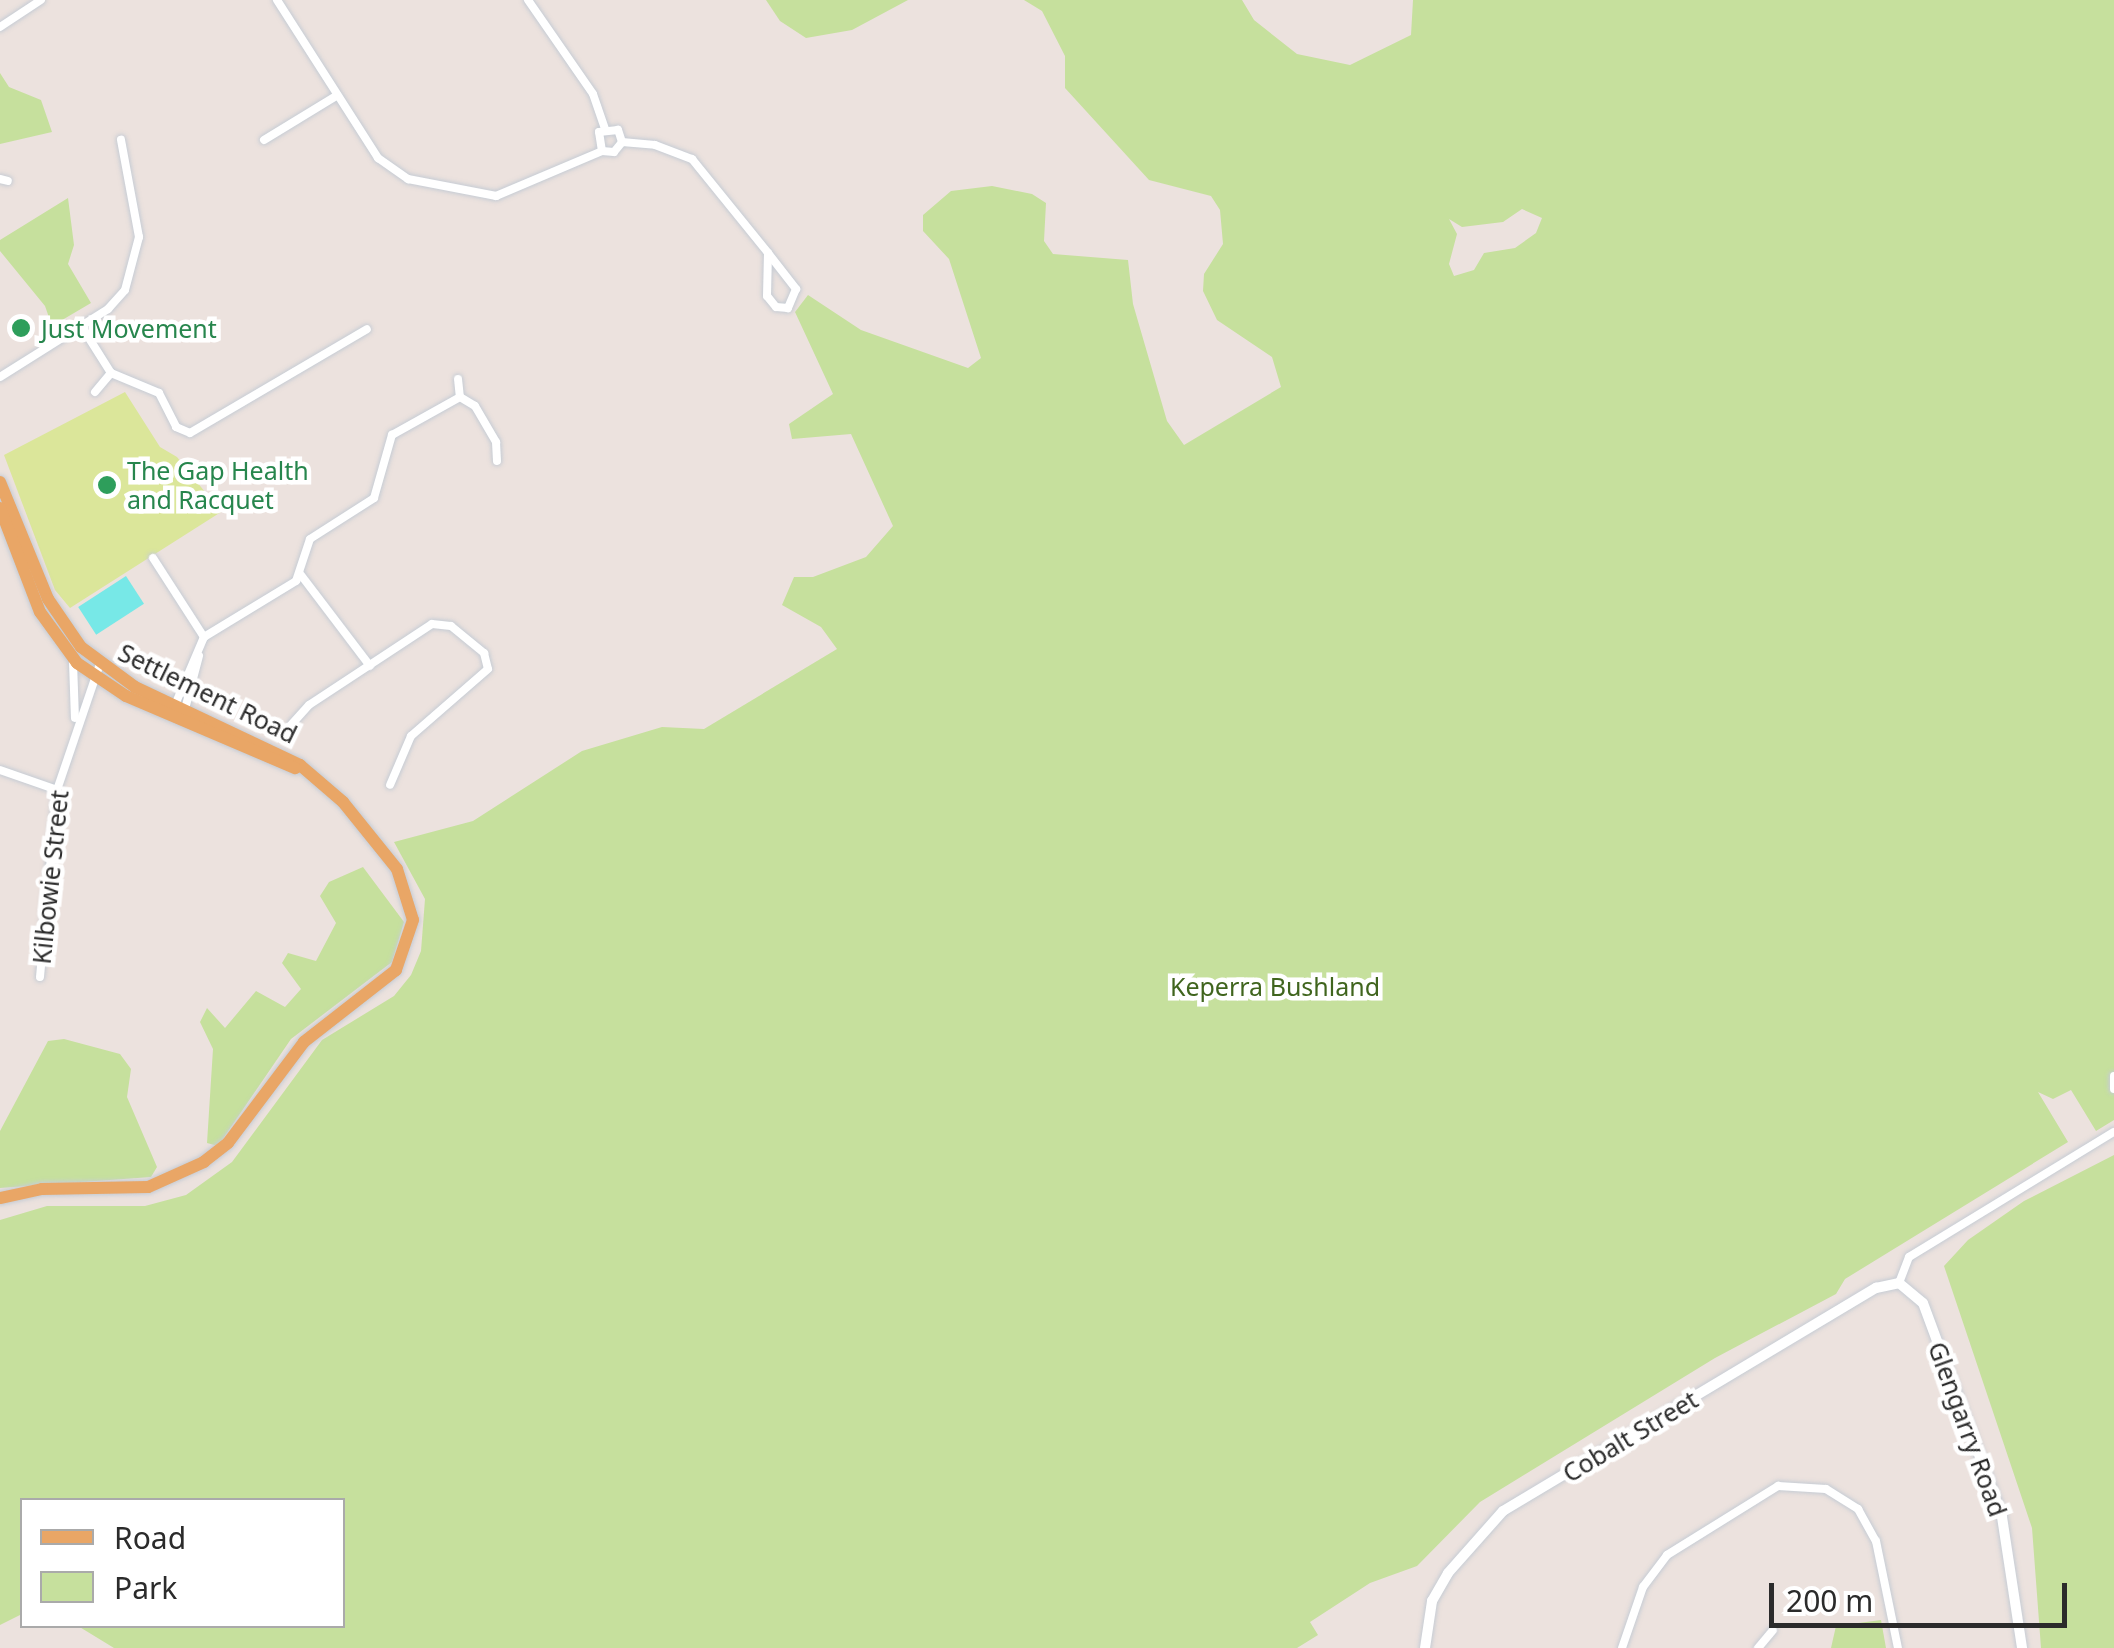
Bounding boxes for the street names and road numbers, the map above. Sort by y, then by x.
street label: Settlement Road [114,637,302,749]
street label: Kilbowie Street [26,788,74,966]
street label: Glengarry Road [1923,1338,2013,1520]
street label: Cobalt Street [1557,1384,1703,1488]

